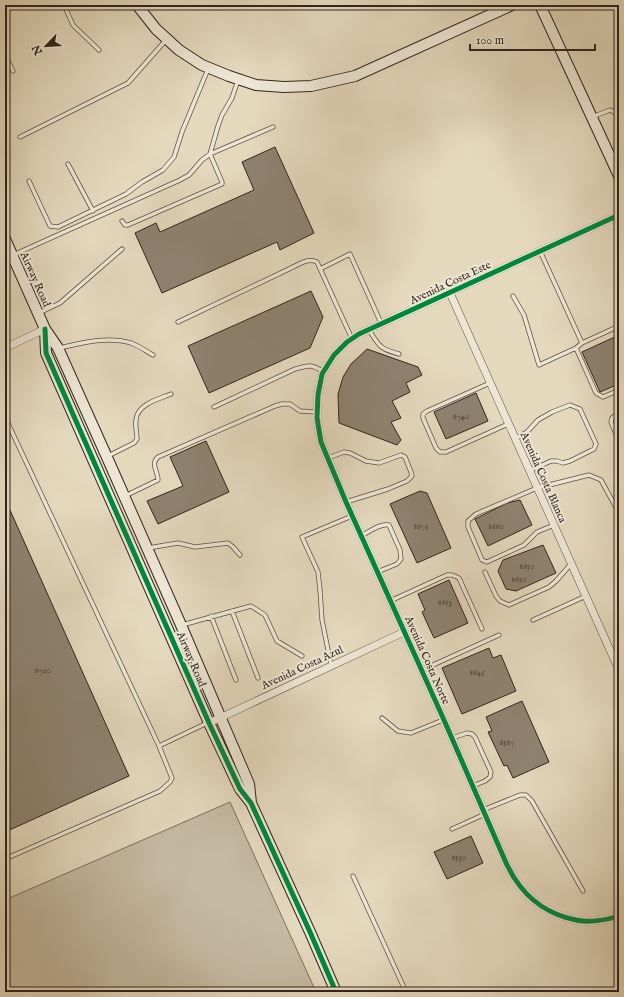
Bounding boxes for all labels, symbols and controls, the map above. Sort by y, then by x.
north arrow [26,26,66,66]
scale bar [470,26,595,52]
text: 100 m [476,33,504,48]
text: N [29,42,47,58]
street label: Airway Road [16,249,54,309]
street label: Avenida Costa Este [407,258,493,308]
house number: 8740 [453,411,469,422]
street label: Avenida Costa Blanca [516,429,569,525]
house number: 8675 [414,521,429,532]
house number: 8660 [488,521,504,532]
house number: 8650 [520,561,534,572]
house number: 8650 [512,574,526,585]
house number: 8653 [438,597,452,608]
street label: Avenida Costa Norte [401,613,453,707]
street label: Airway Road [173,629,209,689]
street label: Avenida Costa Azul [258,643,346,693]
house number: 8720 [35,665,51,676]
house number: 8645 [470,667,485,678]
house number: 8587 [500,737,514,748]
house number: 8530 [452,852,466,863]

